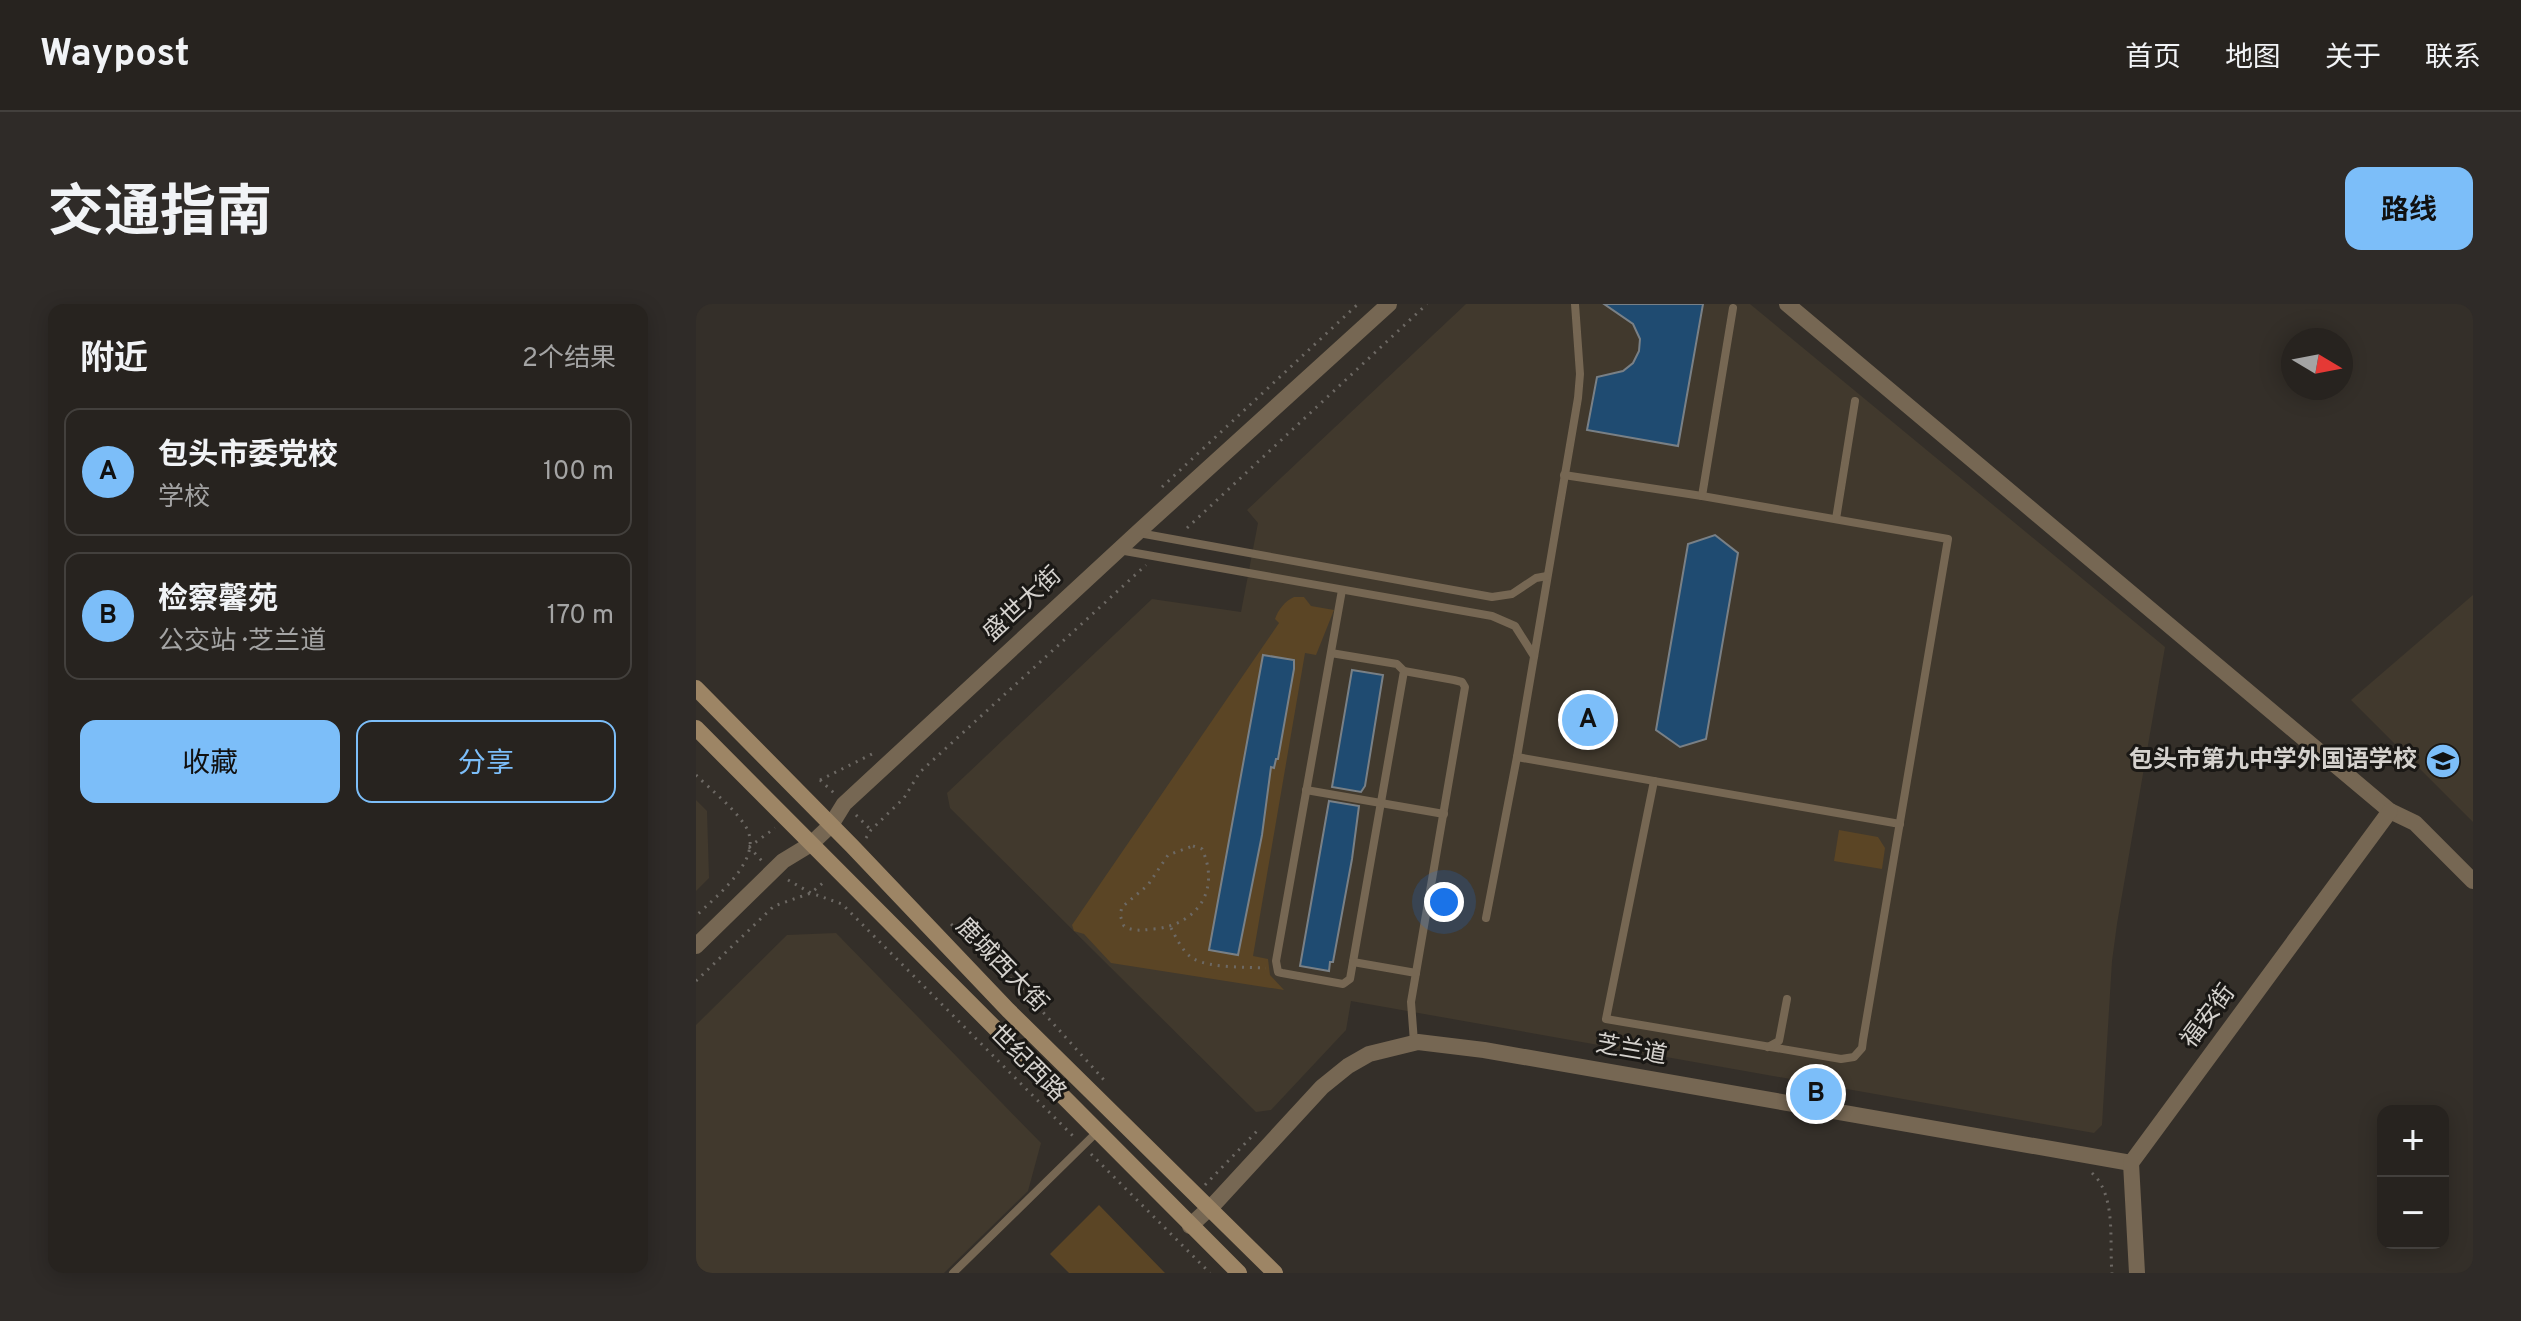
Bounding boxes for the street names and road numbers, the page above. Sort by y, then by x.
street label: 盛世大街 [978,561,1068,649]
street label: 鹿城西大街 [949,912,1053,1020]
street label: 福安街 [2175,979,2243,1055]
street label: 世纪西路 [982,1019,1072,1109]
street label: 芝兰道 [1593,1030,1669,1072]

